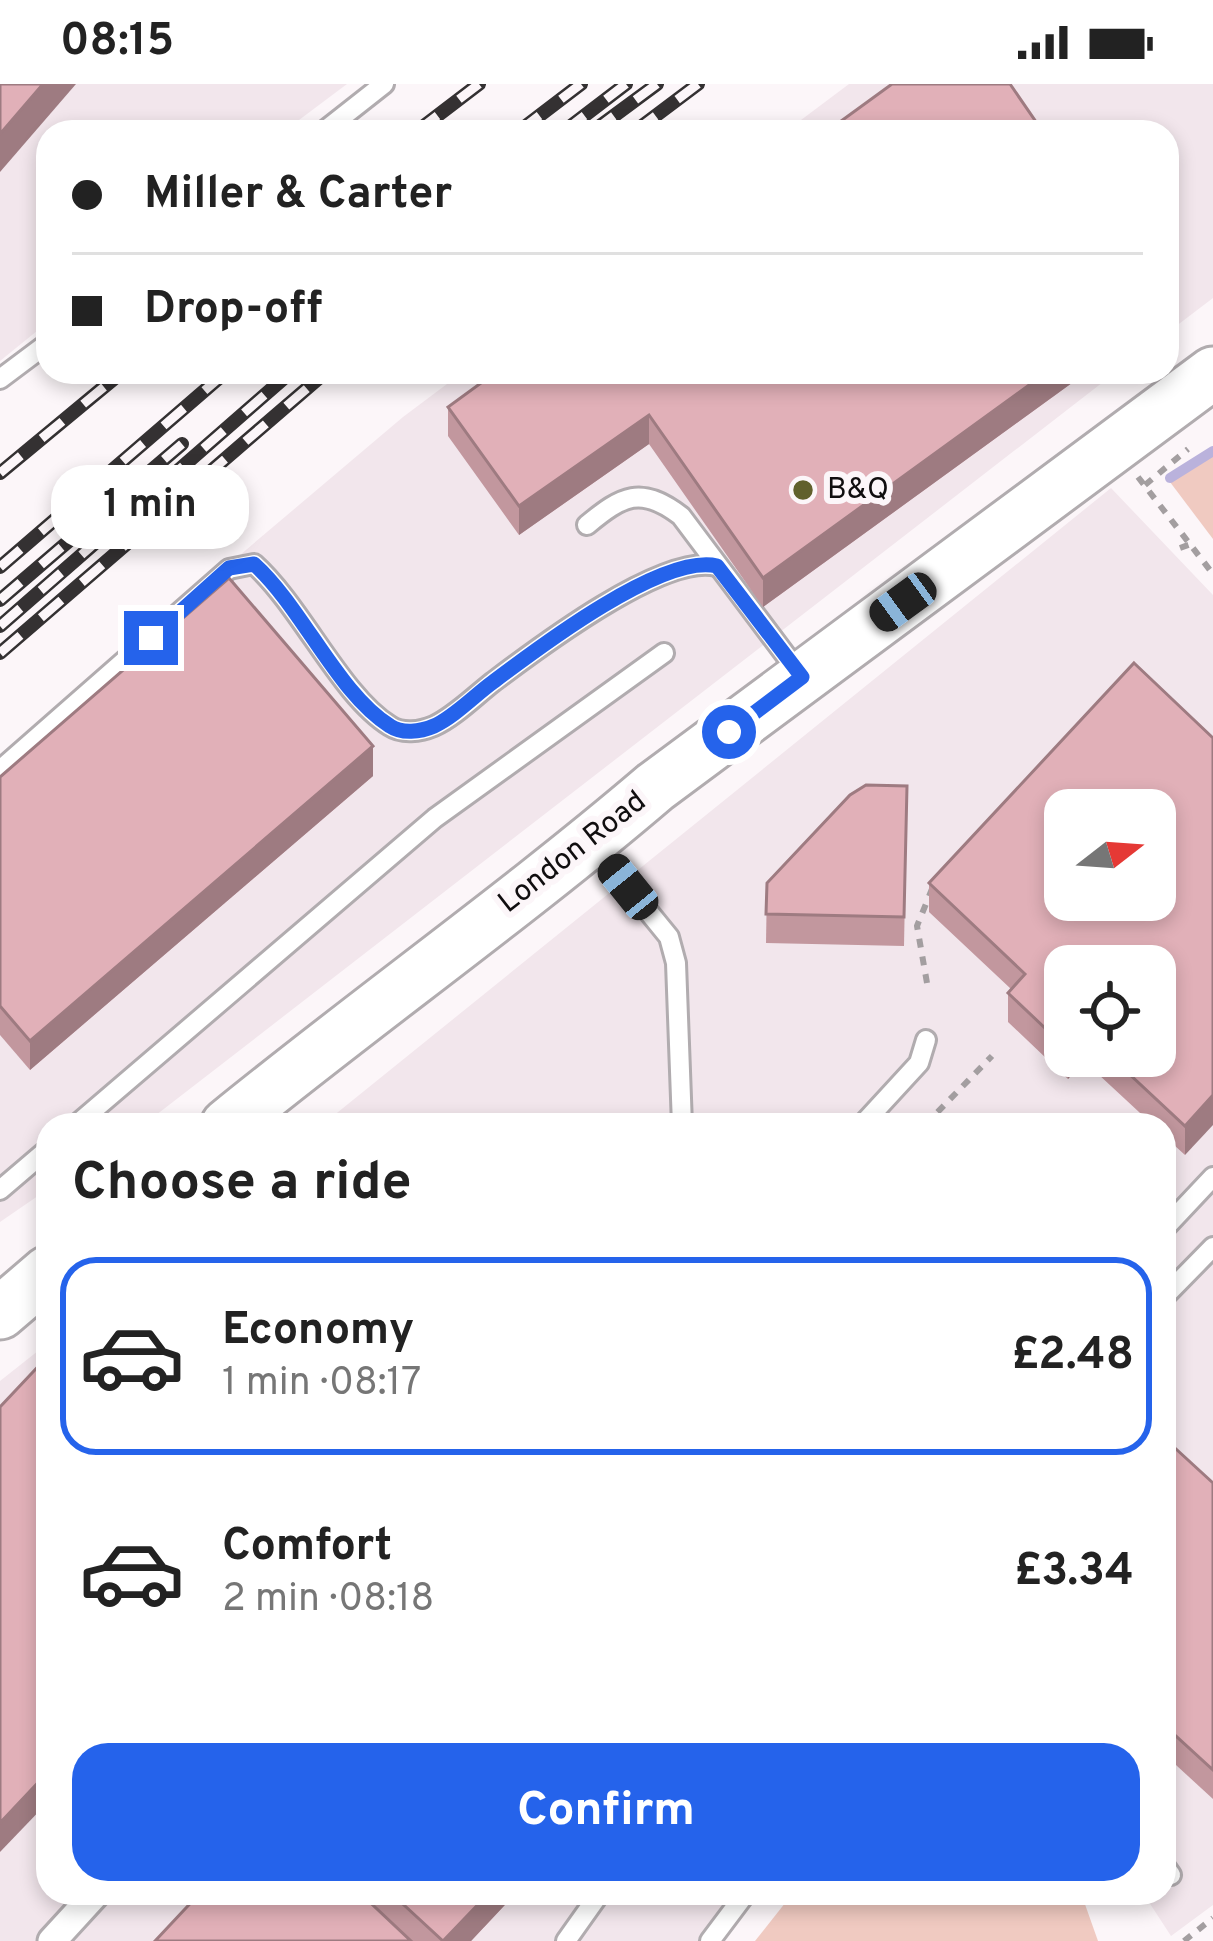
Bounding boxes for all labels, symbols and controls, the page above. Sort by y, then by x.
text: 08:15 [60,14,174,71]
text: Miller & Carter [144,167,452,224]
text: Drop-off [144,282,323,339]
callout: 1 min [52,464,250,548]
place label: B&Q [827,472,889,509]
marker: B&Q [790,477,816,503]
text: 1 min [103,482,197,531]
car [863,566,943,638]
route end [124,611,178,665]
route start [702,705,756,759]
street label: London Road [492,784,654,922]
north arrow [1044,789,1176,921]
map controls [1044,789,1176,1077]
car [591,848,665,926]
button: locate [1044,945,1176,1077]
text: Choose a ride [72,1150,412,1219]
icon: car [78,1302,186,1410]
text: Economy [222,1303,414,1360]
text: £2.48 [1011,1328,1134,1385]
text: 1 min · 08:17 [222,1360,421,1409]
icon: car [78,1518,186,1626]
text: Comfort [222,1519,392,1576]
text: £3.34 [1014,1544,1134,1601]
text: 2 min · 08:18 [222,1576,434,1625]
button: Confirm [72,1743,1140,1881]

